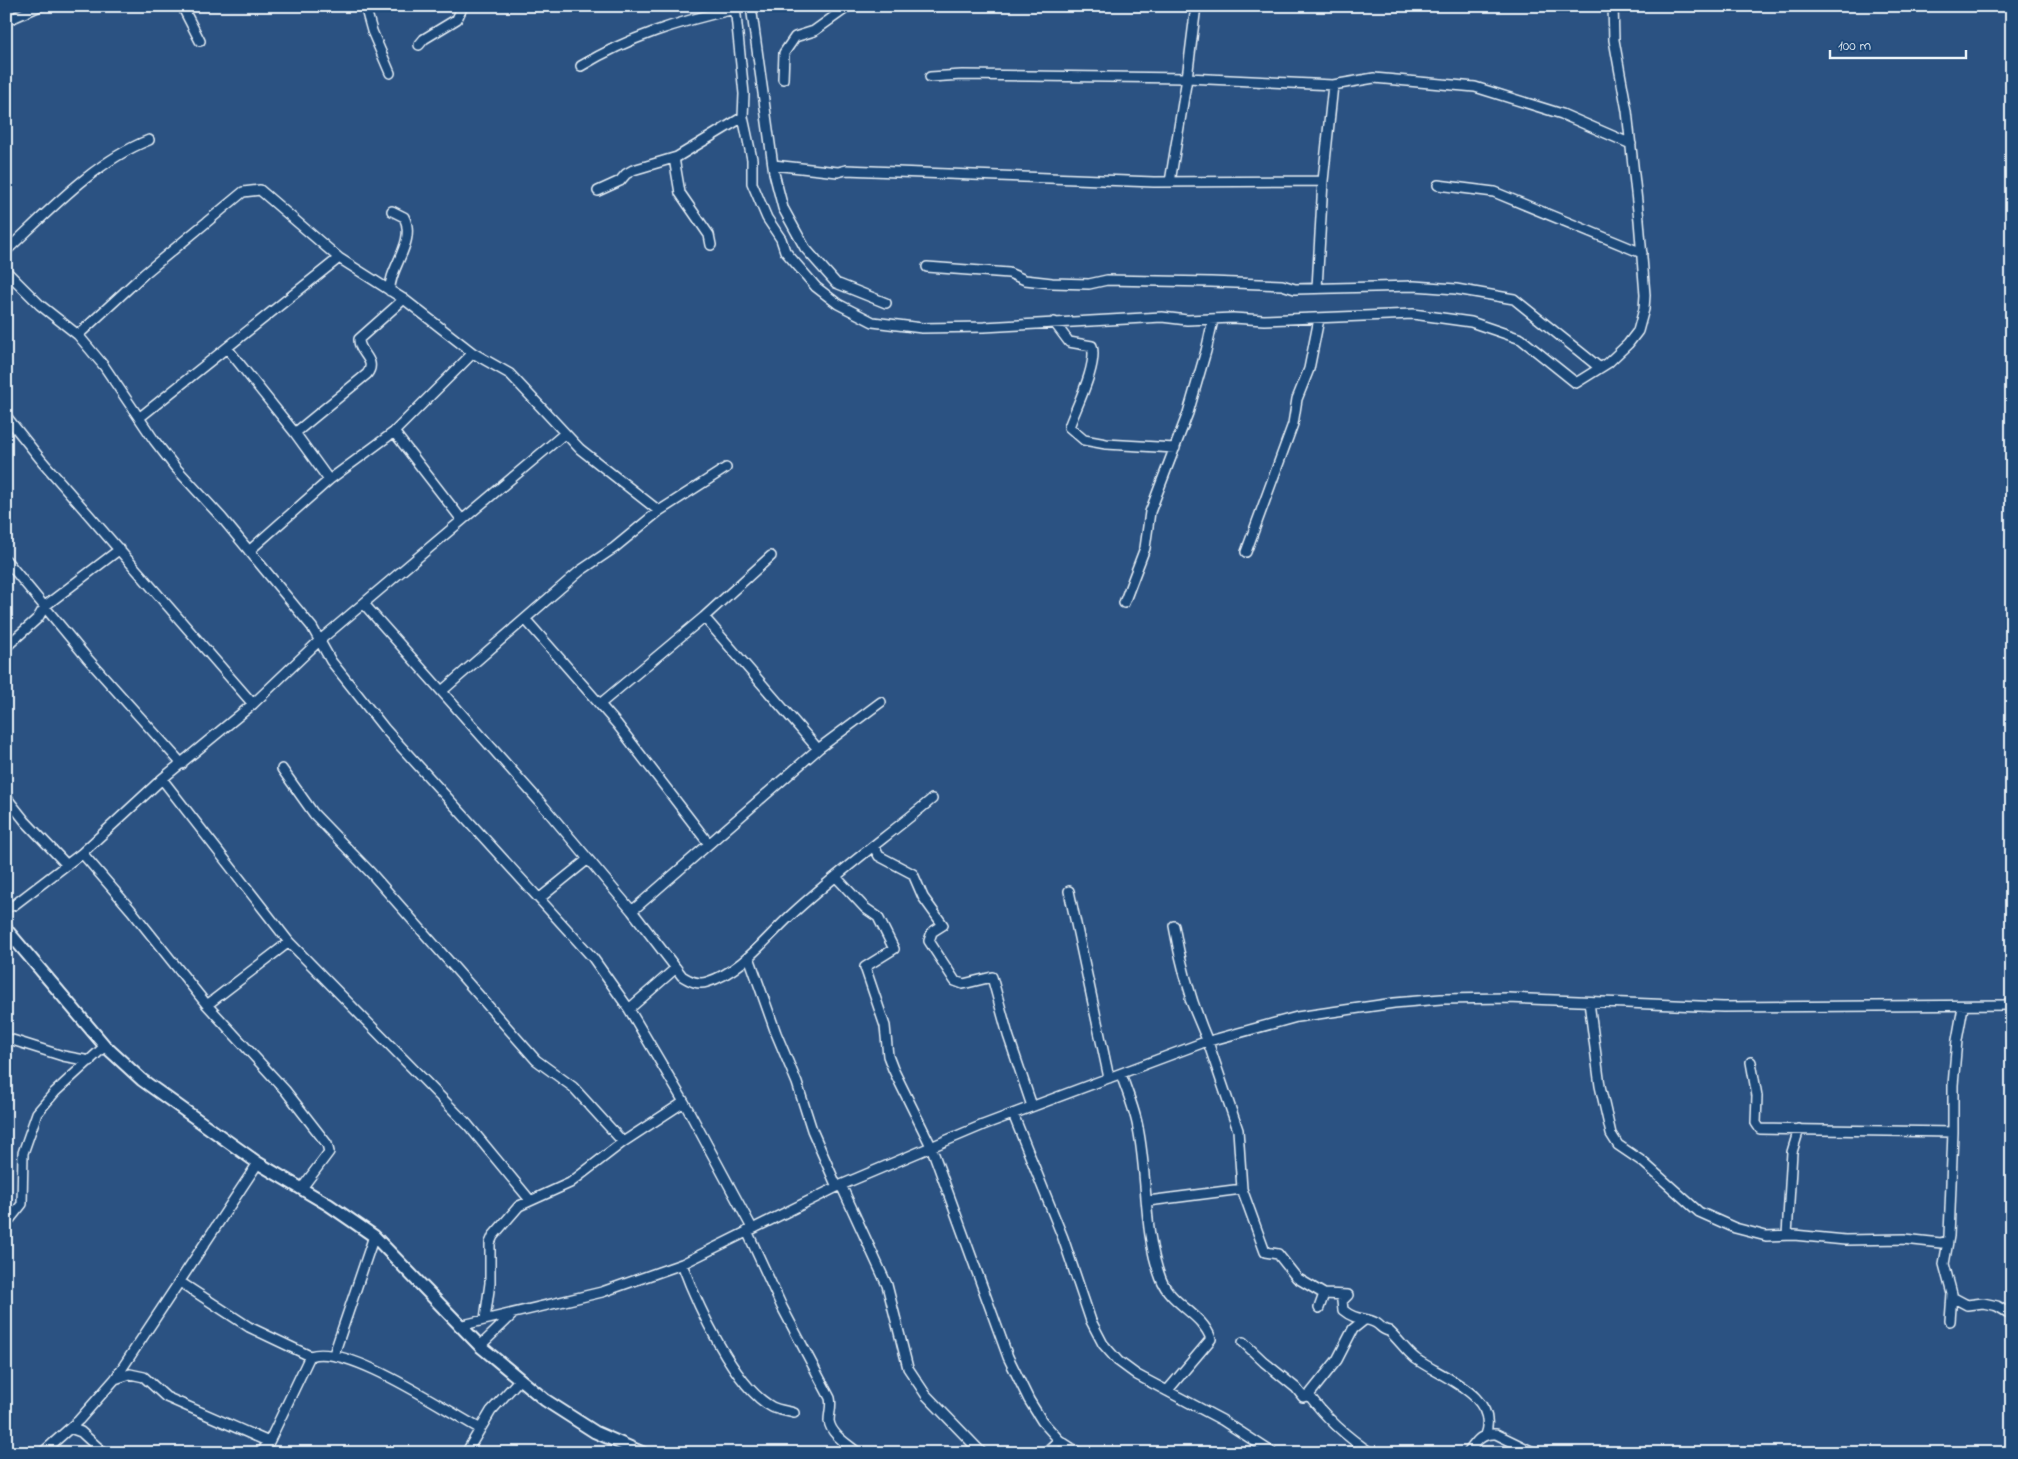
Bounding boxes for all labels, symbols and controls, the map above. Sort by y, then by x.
scale bar [1830,28,1967,60]
text: 100 m [1838,35,1871,57]

